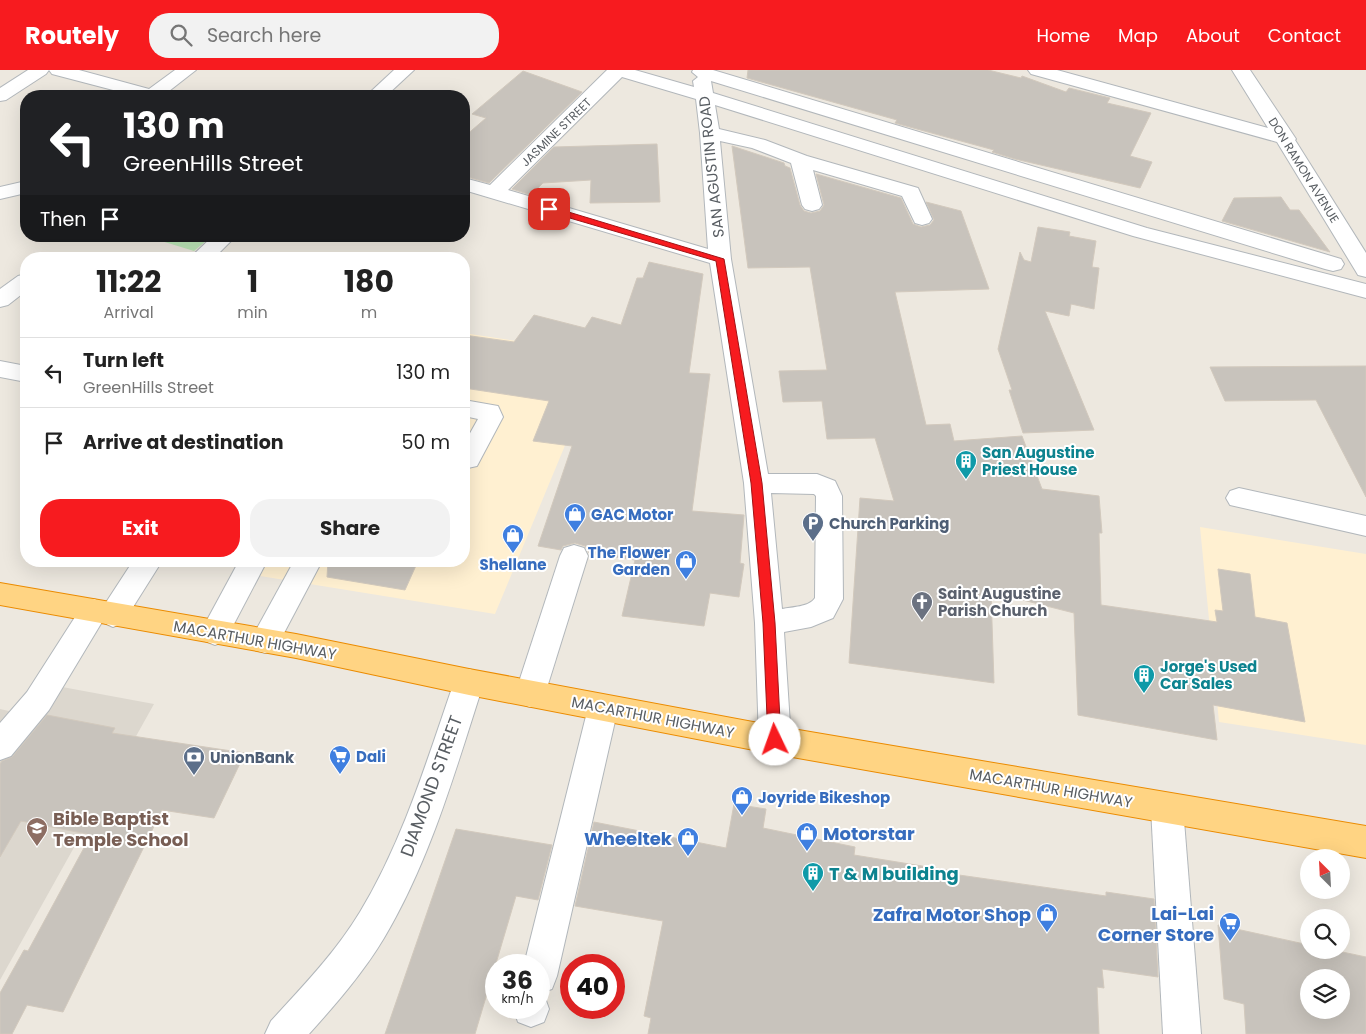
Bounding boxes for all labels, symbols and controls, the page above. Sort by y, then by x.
search box [149,13,499,58]
text: Routely [25,19,119,52]
icon: search [167,21,195,49]
text: Search here [207,22,321,49]
text: Home [1036,23,1090,48]
text: Map [1118,23,1158,48]
text: About [1186,23,1240,48]
text: Contact [1268,23,1341,48]
street label: JASMINE STREET [517,94,595,170]
street label: SAN AGUSTIN ROAD [693,95,729,239]
text: 130 m [123,101,225,150]
icon: left [40,110,105,175]
street label: DON RAMON AVENUE [1265,114,1343,226]
text: GreenHills Street [123,148,303,179]
pin [528,188,570,230]
icon: arrive [535,195,563,223]
icon: arrive [96,205,124,233]
text: Then [40,206,86,233]
text: 11:22 [96,260,161,303]
text: 1 [247,260,258,303]
text: 180 [344,260,394,303]
text: Arrival [103,301,154,324]
text: min [237,301,268,324]
text: m [361,301,377,324]
text: Turn left [83,347,164,374]
icon: left [40,359,68,387]
text: 130 m [396,359,450,386]
text: GreenHills Street [83,376,214,399]
icon: arrive [40,429,68,457]
text: Arrive at destination [83,429,284,456]
text: 50 m [401,429,450,456]
place label: San Augustine Priest House [982,442,1094,480]
building icon: San Augustine Priest House [954,449,978,480]
button: Exit [40,499,240,557]
button: Share [250,499,450,557]
shop icon: GAC Motor [563,502,587,533]
place label: GAC Motor [591,504,674,525]
parking icon: Church Parking [801,511,825,542]
place label: Church Parking [829,513,949,534]
shop icon: Shellane [501,523,525,554]
place label: The Flower Garden [588,542,671,580]
shop icon: The Flower Garden [674,549,698,580]
place label: Shellane [480,554,546,575]
place label: Saint Augustine Parish Church [938,583,1061,621]
church icon: Saint Augustine Parish Church [910,590,934,621]
street label: MACARTHUR HIGHWAY [172,615,338,665]
place label: Jorge's Used Car Sales [1160,656,1257,694]
building icon: Jorge's Used Car Sales [1132,663,1156,694]
street label: MACARTHUR HIGHWAY [570,691,736,743]
street label: DIAMOND STREET [394,712,468,860]
position arrow [748,713,800,765]
supermarket icon: Dali [328,744,352,775]
bank icon: UnionBank [182,745,206,776]
place label: Dali [356,746,386,767]
place label: UnionBank [210,747,295,768]
street label: MACARTHUR HIGHWAY [968,763,1134,813]
shop icon: Joyride Bikeshop [730,785,754,816]
place label: Joyride Bikeshop [758,787,890,808]
place label: Bible Baptist Temple School [53,806,189,852]
school or university icon: Bible Baptist Temple School [25,816,49,847]
shop icon: Motorstar [795,821,819,852]
place label: Motorstar [823,821,915,846]
place label: Wheeltek [584,826,673,851]
shop icon: Wheeltek [676,826,700,857]
north arrow [1300,849,1350,899]
map controls [1300,849,1350,1019]
building icon: T & M building [801,861,825,892]
place label: T & M building [829,861,959,886]
place label: Lai-Lai Corner Store [1098,901,1214,947]
place label: Zafra Motor Shop [873,902,1031,927]
shop icon: Zafra Motor Shop [1035,902,1059,933]
button: search [1300,909,1350,959]
supermarket icon: Lai-Lai Corner Store [1218,911,1242,942]
speed limit sign: 40 [560,954,625,1019]
text: 36 [502,963,533,998]
button: layers [1300,969,1350,1019]
text: km/h [502,990,533,1007]

